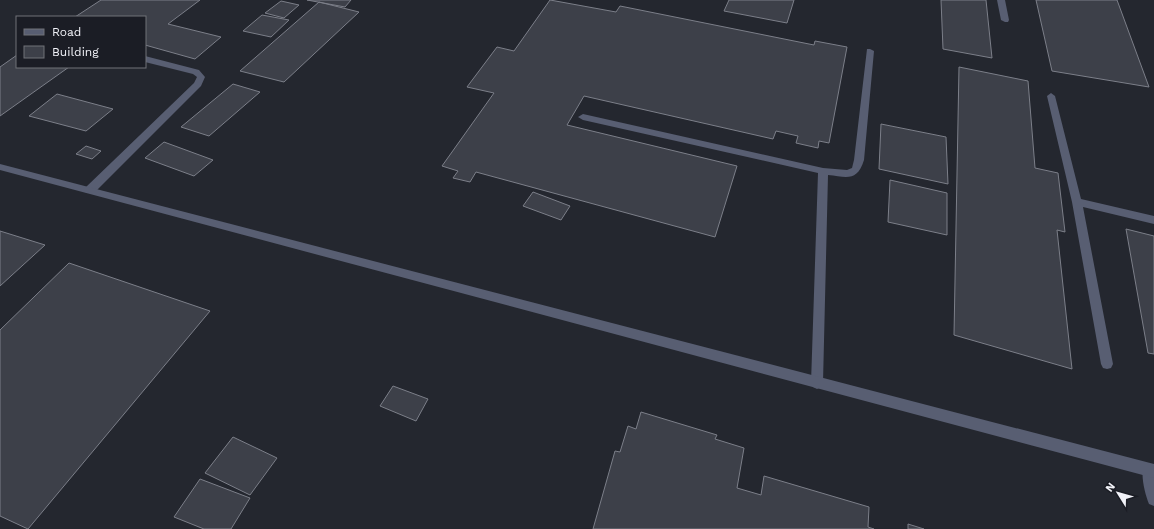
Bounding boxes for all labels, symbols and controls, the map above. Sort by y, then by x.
legend [16,16,146,68]
text: Road [52,25,81,39]
text: Building [52,45,99,59]
north arrow [1098,473,1138,513]
text: N [1103,480,1118,494]

